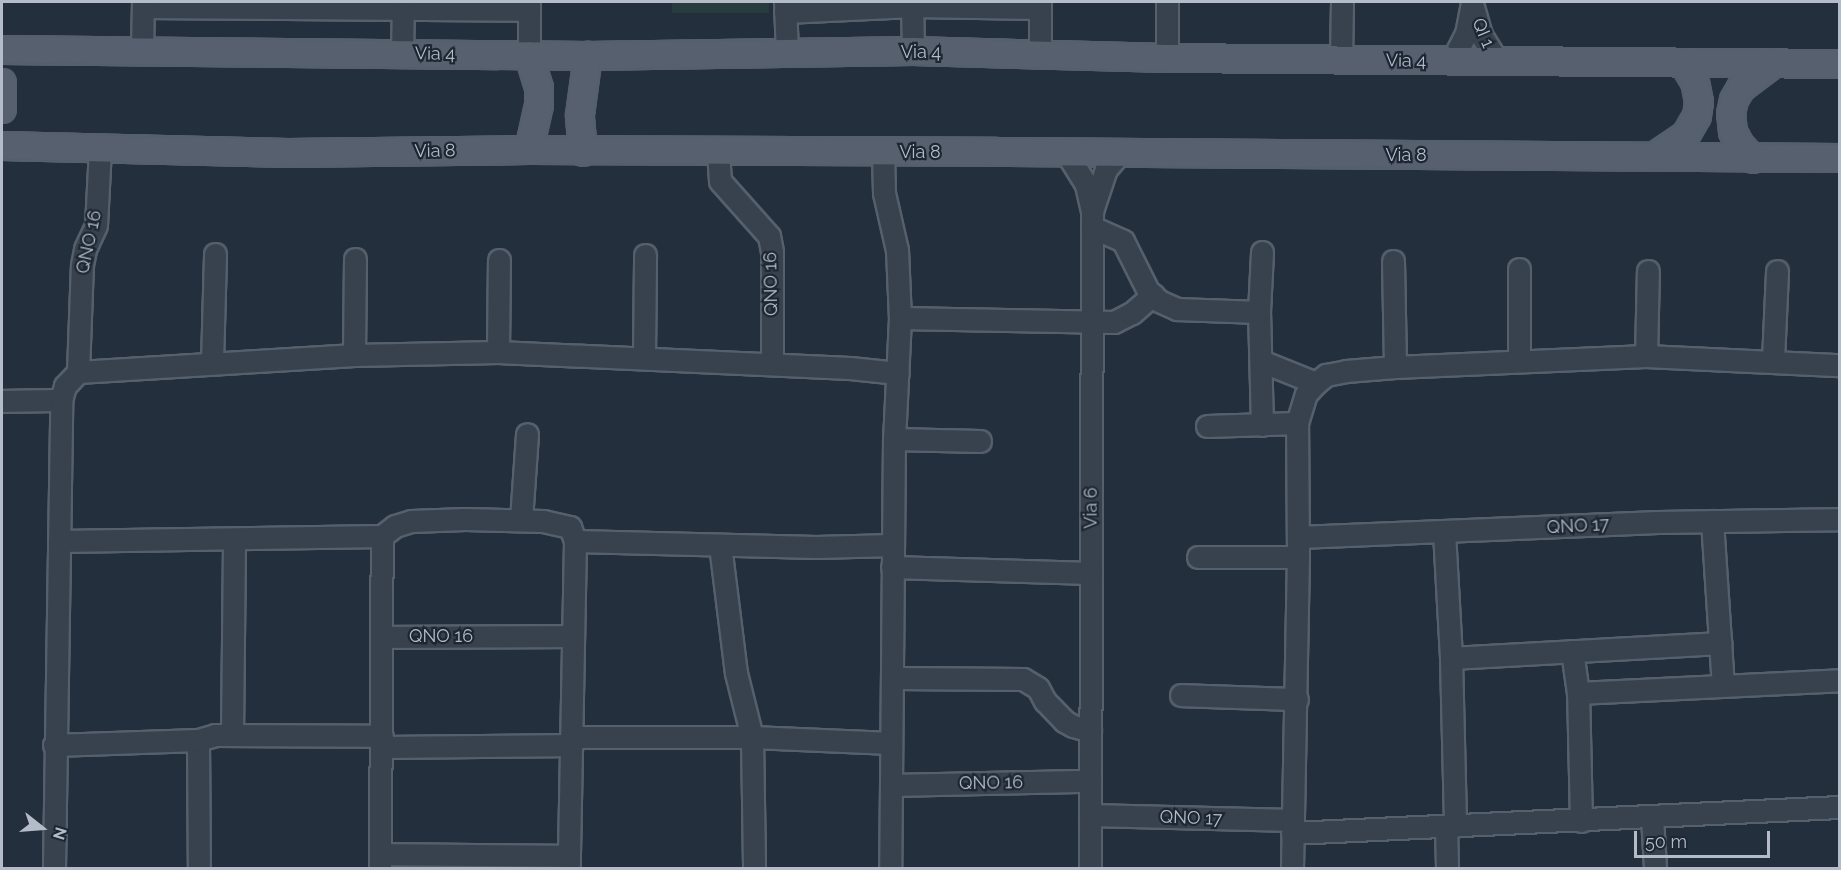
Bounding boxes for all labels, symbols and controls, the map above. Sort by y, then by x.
street label: QI 1 [1467,15,1499,51]
street label: Via 4 [901,41,941,63]
street label: Via 4 [415,43,455,65]
street label: Via 4 [1386,50,1426,72]
street label: Via 8 [414,140,456,162]
street label: Via 8 [899,141,941,163]
street label: Via 8 [1385,144,1427,166]
street label: QNO 16 [72,208,106,276]
street label: QNO 16 [760,252,782,316]
street label: Via 6 [1080,487,1102,529]
street label: QNO 17 [1546,514,1610,538]
street label: QNO 16 [409,625,473,647]
street label: QNO 16 [959,772,1023,794]
north arrow [12,798,72,858]
street label: QNO 17 [1159,806,1223,830]
scale bar [1637,819,1774,857]
text: N [49,825,71,842]
text: 50 m [1645,831,1687,852]

